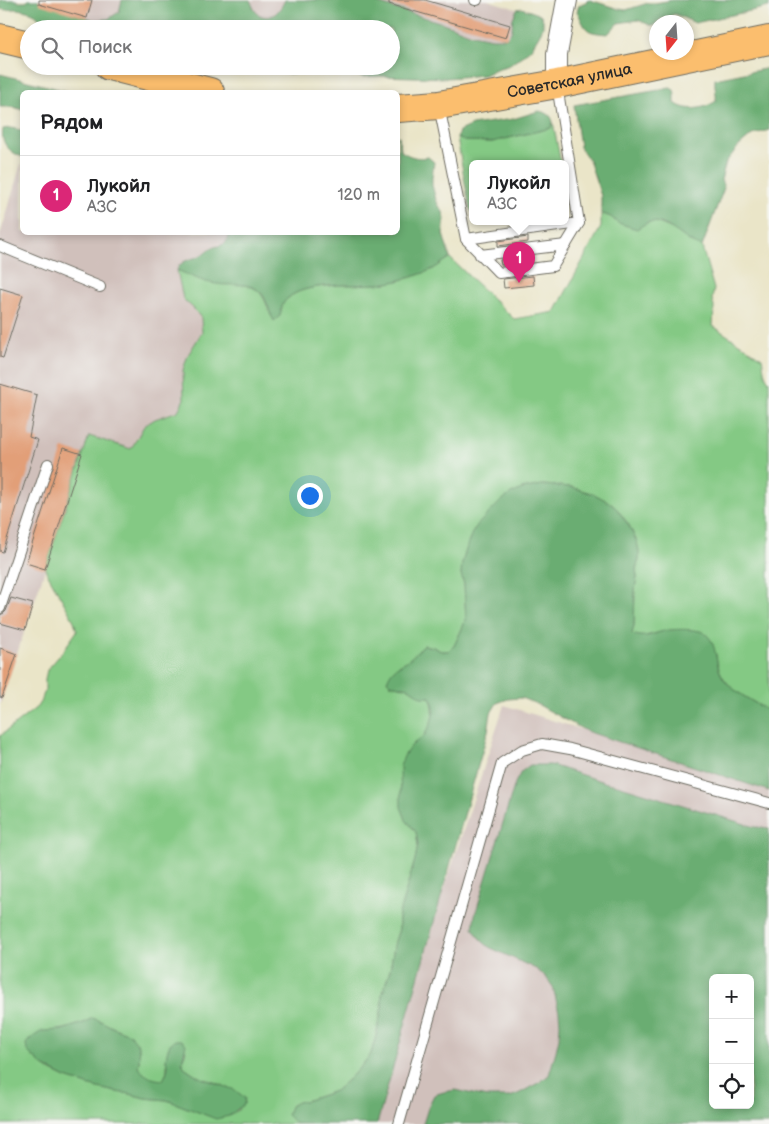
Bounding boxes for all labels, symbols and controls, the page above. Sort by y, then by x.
north arrow [649,15,694,60]
search box [20,20,400,75]
icon: search [38,34,66,62]
text: Поиск [78,36,132,59]
street label: Советская улица [506,59,634,102]
text: Рядом [40,110,103,135]
popup [469,160,569,225]
text: Лукойл [487,172,551,195]
text: Лукойл [87,175,151,198]
text: 1 [53,186,59,205]
text: 120 m [337,186,380,205]
text: АЗС [487,195,517,214]
text: АЗС [87,198,117,217]
pin: 1 [503,242,535,283]
your location [297,483,323,509]
map controls [709,974,754,1109]
button: + [709,974,754,1019]
button: − [709,1019,754,1064]
button: locate [709,1064,754,1109]

